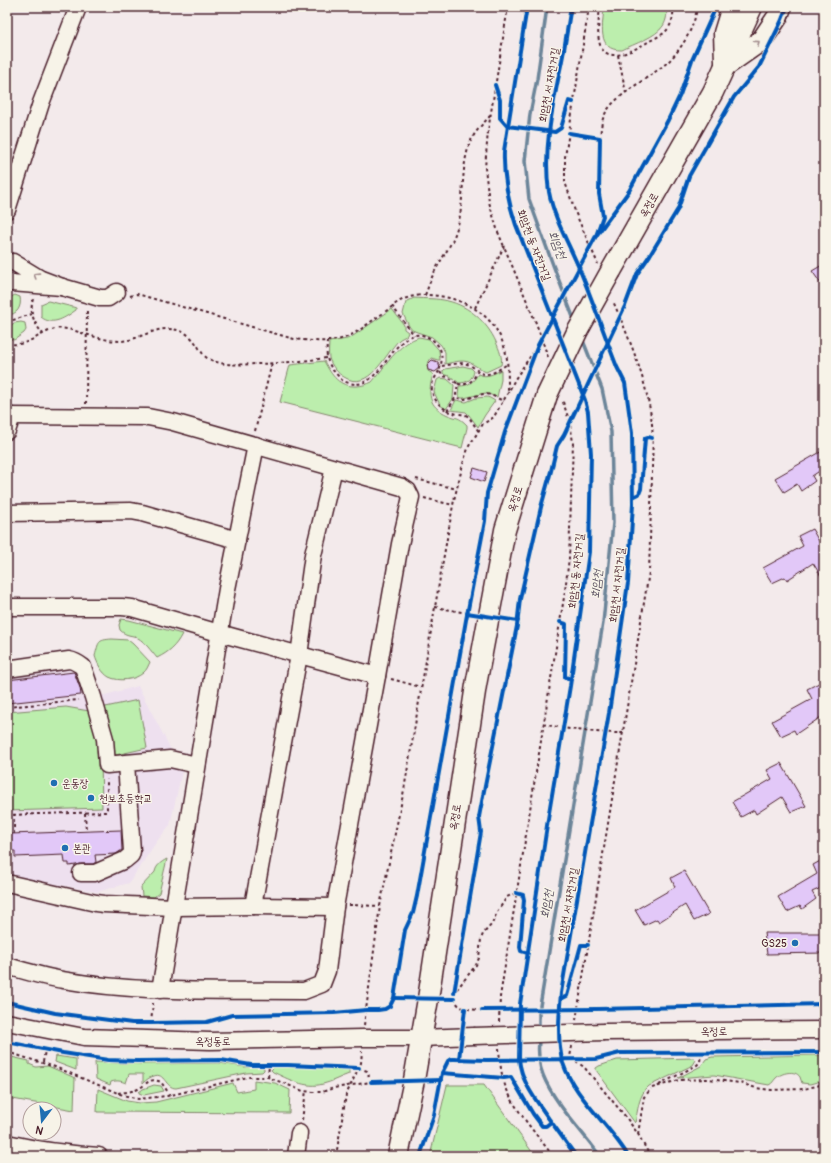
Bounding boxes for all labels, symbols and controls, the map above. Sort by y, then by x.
one-way arrow [753,41,760,48]
street label: 회암천 서 자전거길 [536,47,562,123]
street label: 옥정로 [637,190,661,220]
street label: 회암천 동 자전거길 [514,207,554,283]
water label: 회암천 [545,229,570,262]
one-way arrow [33,273,40,280]
street label: 옥정로 [505,484,525,514]
street label: 회암천 동 자전거길 [566,533,586,609]
street label: 회암천 서 자전거길 [607,547,627,623]
water label: 회암천 [588,568,606,599]
place label: 운동장 [62,777,89,790]
marker: 운동장 [49,778,59,788]
place label: 천보초등학교 [99,792,152,805]
marker: 천보초등학교 [86,793,96,803]
street label: 옥정로 [447,803,464,831]
place label: 본관 [73,842,91,855]
marker: 본관 [60,843,70,853]
street label: 회암천 서 자전거길 [555,867,581,943]
water label: 회암천 [537,887,557,919]
place label: GS25 [761,937,787,950]
marker: GS25 [790,938,800,948]
street label: 옥정로 [701,1025,727,1038]
street label: 옥정동로 [195,1035,231,1048]
north arrow [22,1101,62,1141]
text: N [33,1123,45,1137]

